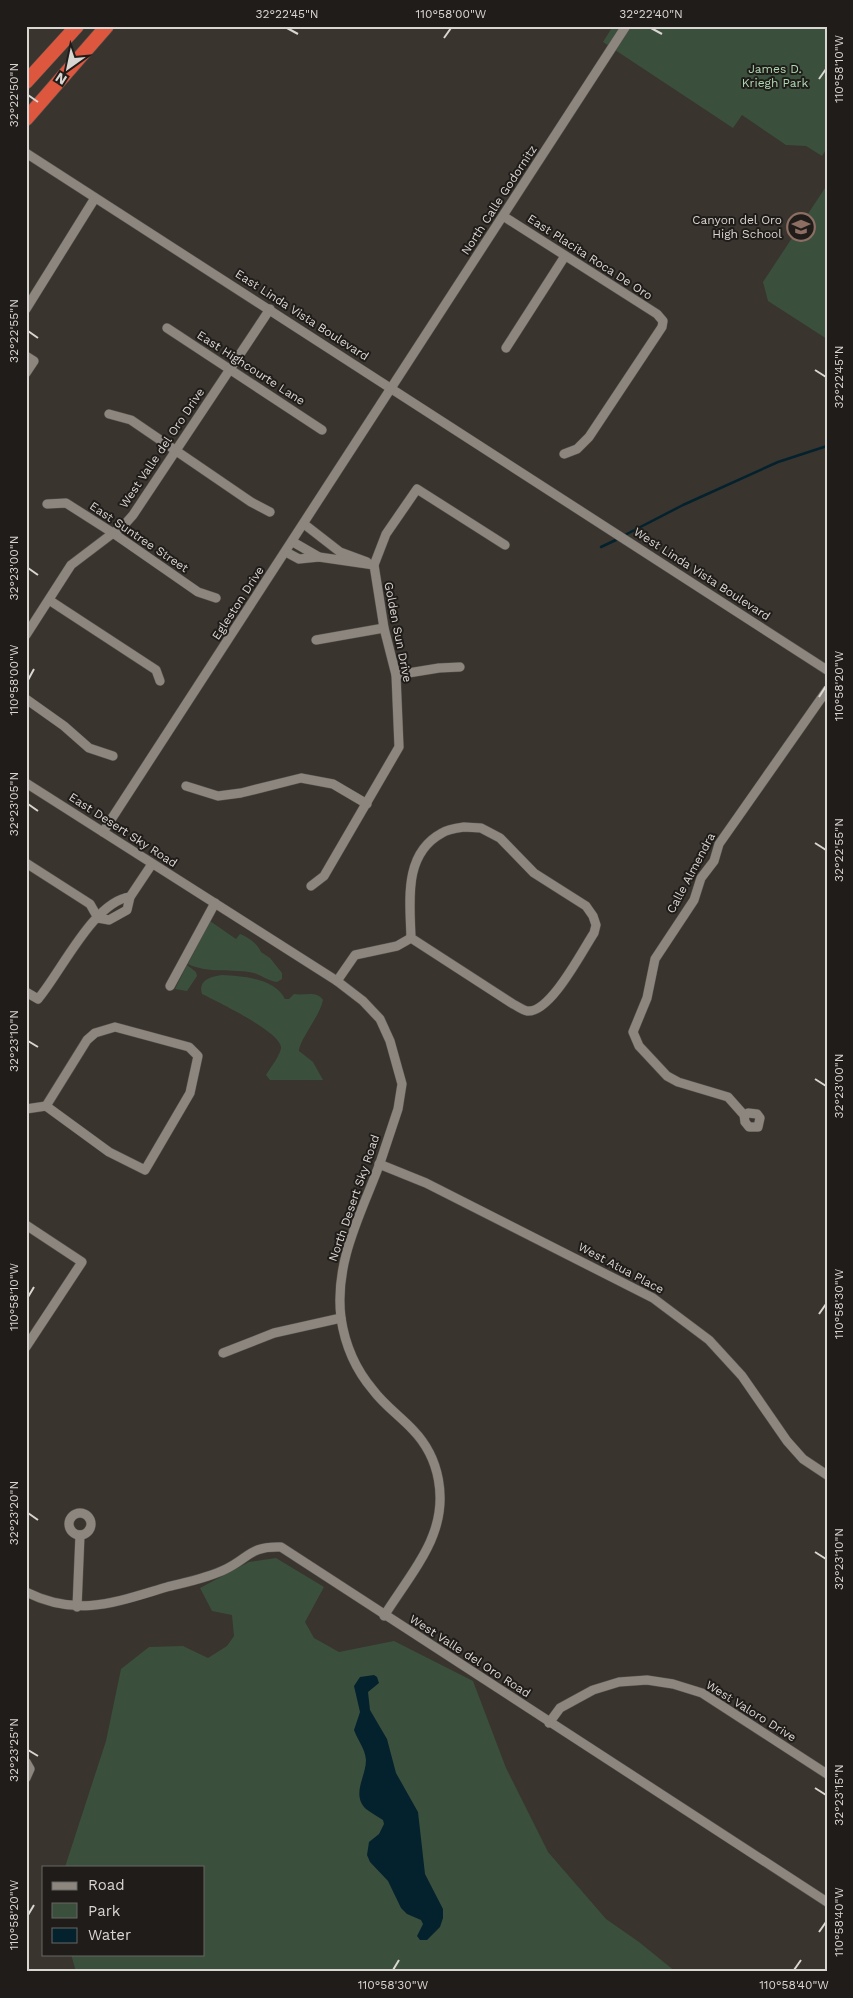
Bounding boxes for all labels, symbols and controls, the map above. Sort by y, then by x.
text: 32°22'45"N [255,7,319,21]
text: 110°58'00"W [416,7,487,21]
text: 32°22'40"N [619,7,683,21]
text: 110°58'10"W [832,35,846,103]
north arrow [42,42,92,92]
park label: James D. Kriegh Park [742,62,808,90]
text: 32°22'50"N [7,63,21,127]
text: N [52,69,70,88]
street label: North Calle Godornitz [458,143,540,257]
street label: East Placita Roca De Oro [525,211,655,303]
school or university icon: Canyon del Oro High School [786,212,816,242]
place label: Canyon del Oro High School [692,213,782,241]
street label: East Linda Vista Boulevard [233,267,371,363]
text: 32°22'55"N [7,299,21,363]
street label: East Highcourte Lane [194,328,308,408]
text: 32°22'45"N [832,345,846,409]
street label: West Valle del Oro Drive [117,385,208,511]
street label: East Suntree Street [87,499,191,575]
street label: West Linda Vista Boulevard [631,525,773,623]
text: 32°23'00"N [7,536,21,600]
street label: Egleston Drive [209,564,267,642]
street label: Golden Sun Drive [381,581,415,683]
text: 110°58'00"W [7,644,21,715]
text: 110°58'20"W [832,650,846,721]
text: 32°23'05"N [7,772,21,836]
street label: East Desert Sky Road [66,790,180,870]
text: 32°22'55"N [832,818,846,882]
street label: Calle Almendra [664,830,718,916]
text: 32°23'10"N [7,1010,21,1072]
text: 32°23'00"N [832,1054,846,1118]
street label: North Desert Sky Road [326,1133,382,1263]
street label: West Atua Place [576,1240,666,1297]
text: 110°58'10"W [7,1263,21,1331]
text: 110°58'30"W [832,1268,846,1339]
text: 32°23'20"N [7,1481,21,1545]
text: 32°23'10"N [832,1528,846,1590]
street label: West Valle del Oro Road [407,1612,533,1700]
street label: West Valoro Drive [703,1678,799,1744]
text: 32°23'25"N [7,1718,21,1782]
text: 32°23'15"N [832,1764,846,1826]
legend [42,1866,205,1956]
text: Road [88,1876,125,1894]
text: 110°58'20"W [7,1879,21,1950]
text: 110°58'40"W [832,1887,846,1957]
text: Park [88,1902,121,1920]
text: Water [88,1926,131,1944]
text: 110°58'30"W [358,1978,429,1992]
text: 110°58'40"W [759,1978,829,1992]

